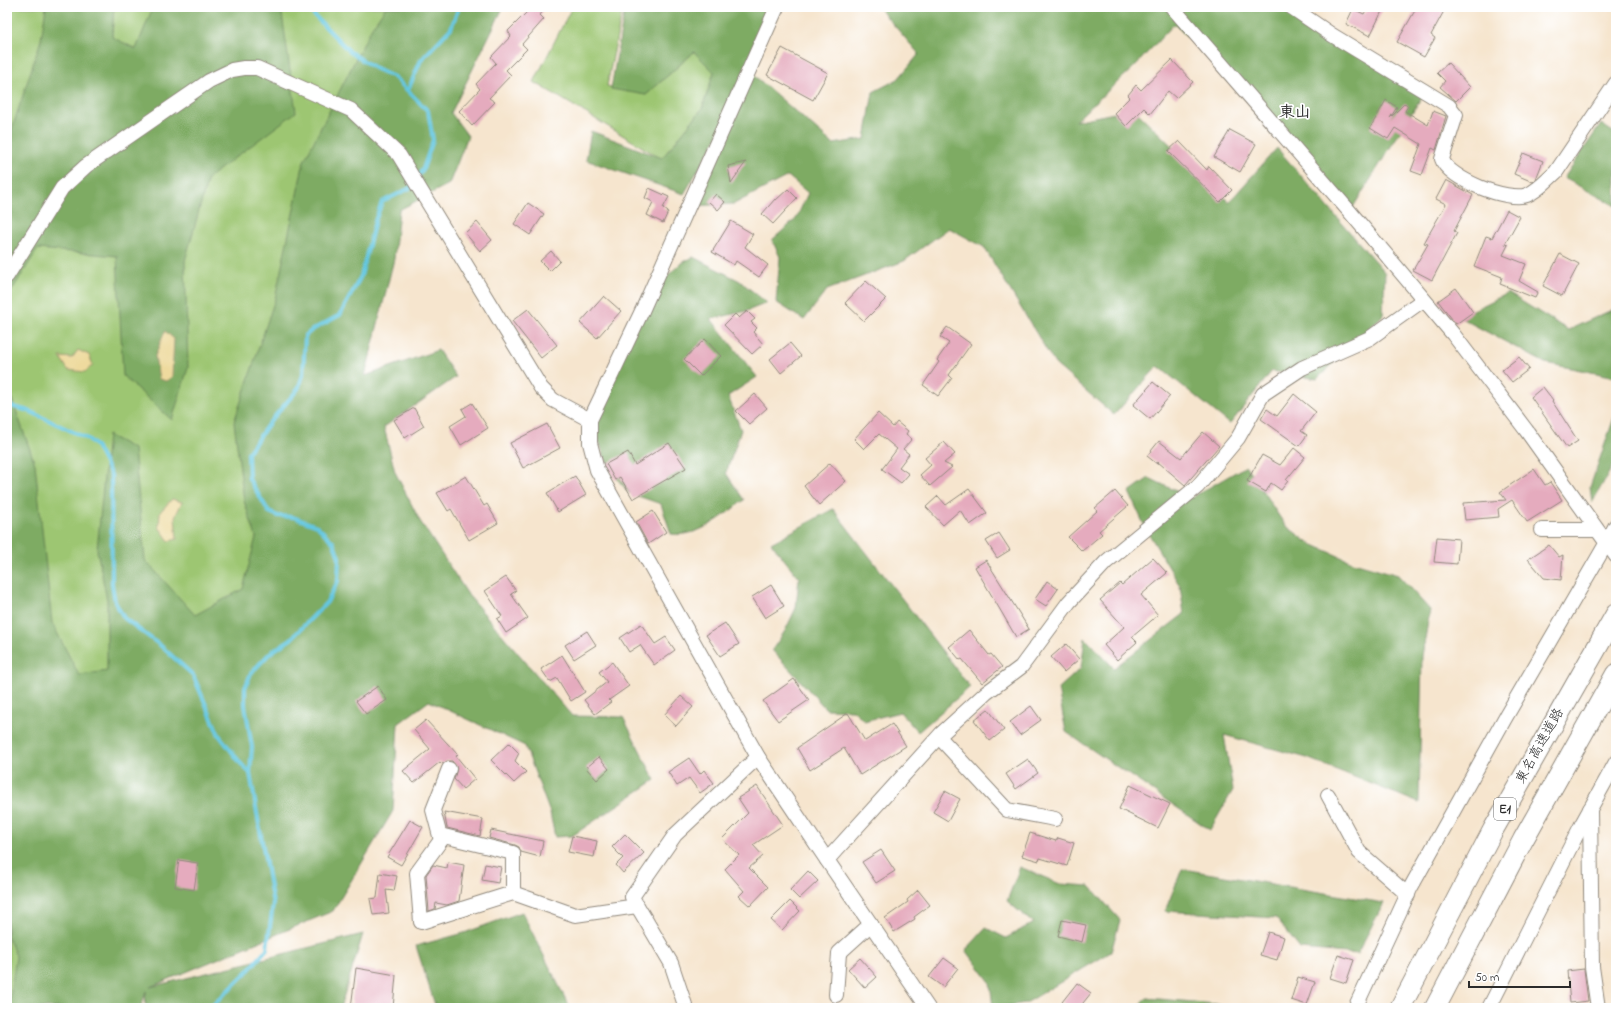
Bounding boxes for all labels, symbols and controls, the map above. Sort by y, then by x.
district label: 東山 [1279,101,1311,125]
street label: 東名高速道路 [1510,704,1570,788]
road number: E1 [1494,798,1516,820]
scale bar [1469,963,1570,989]
text: 50 m [1475,969,1499,987]

